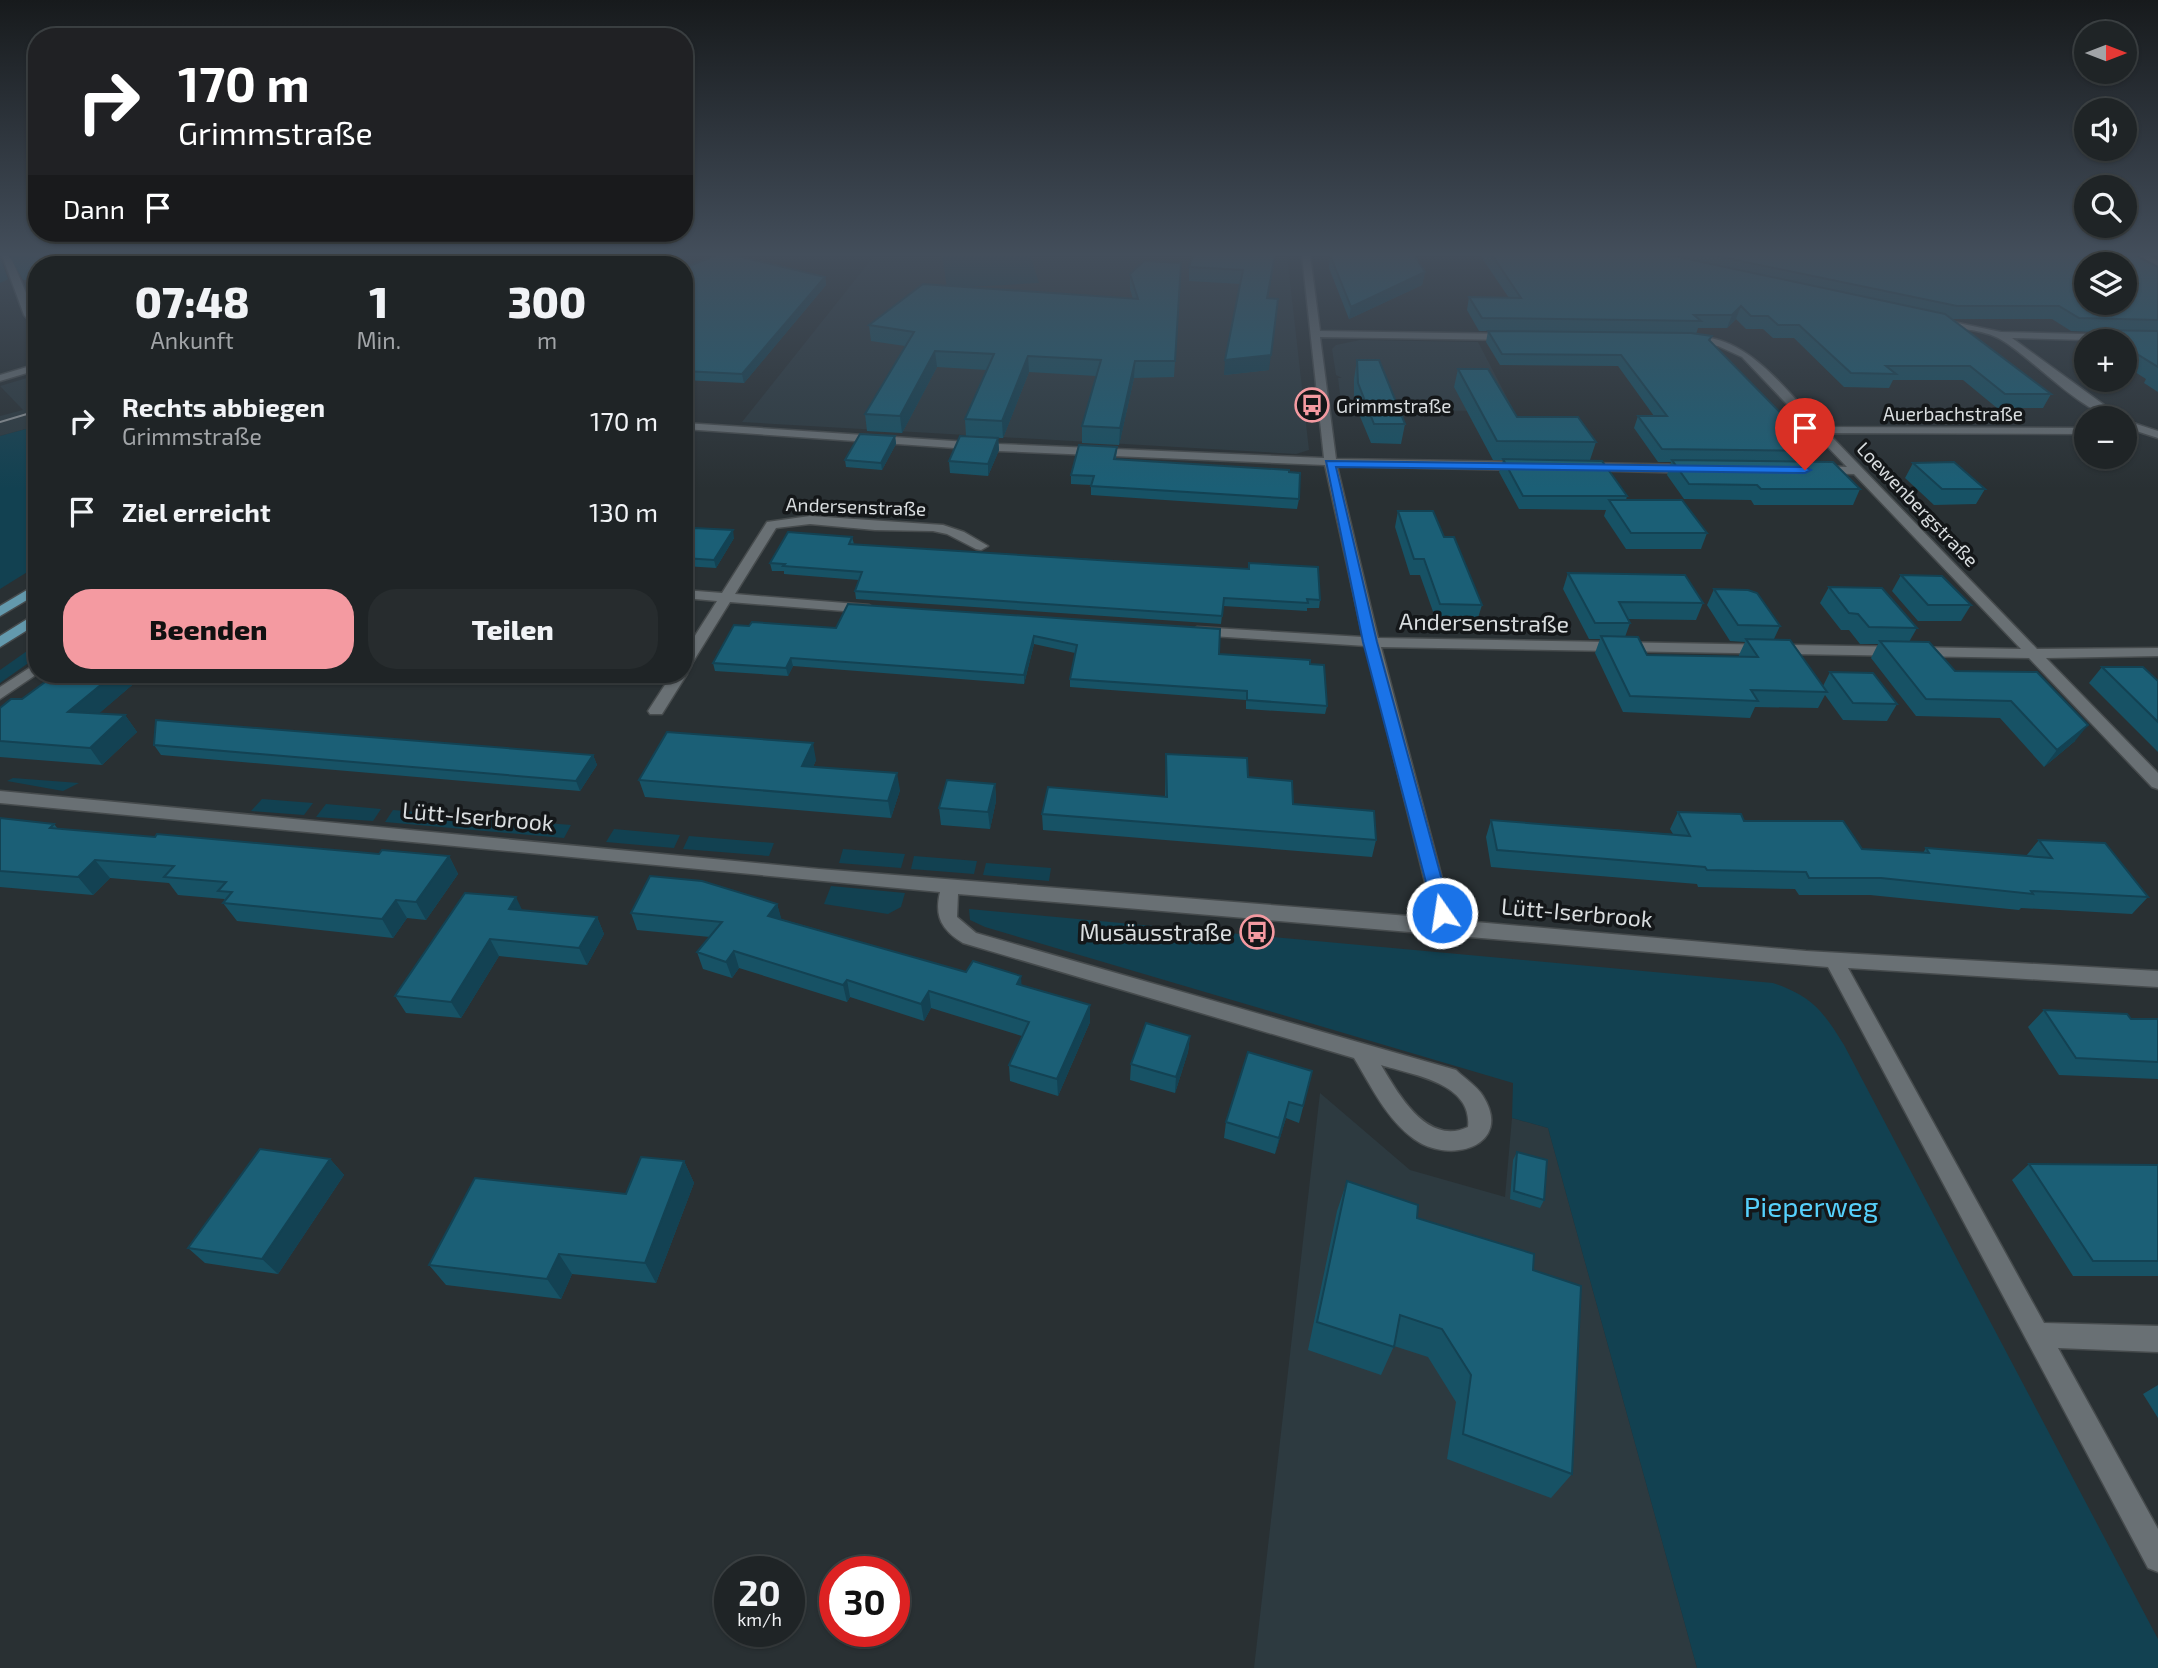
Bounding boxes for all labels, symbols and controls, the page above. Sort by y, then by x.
north arrow [2074,21,2137,84]
map controls [2074,21,2137,469]
text: 170 m [178,53,310,112]
icon: right [63,56,154,147]
button: sound [2074,98,2137,161]
text: Grimmstraße [178,113,373,151]
button: search [2074,175,2137,238]
icon: arrive [139,189,177,227]
text: Dann [63,193,125,224]
button: layers [2074,252,2137,315]
text: 07:48 [135,276,250,326]
text: 1 [369,276,388,326]
text: 300 [508,276,586,326]
text: Ankunft [151,326,234,354]
text: Min. [356,326,401,354]
text: m [537,326,557,354]
button: + [2074,329,2137,392]
bus stop icon: Grimmstraße [1293,386,1331,424]
text: Rechts abbiegen [122,391,325,422]
place label: Grimmstraße [1336,394,1452,417]
pin [1775,398,1835,470]
icon: right [63,402,101,440]
street label: Auerbachstraße [1883,402,2023,425]
text: 170 m [590,405,658,436]
button: − [2074,406,2137,469]
icon: arrive [1786,409,1824,447]
text: Grimmstraße [122,422,262,450]
street label: Loewenbergstraße [1853,437,1983,571]
street label: Andersenstraße [785,492,927,520]
icon: arrive [63,493,101,531]
text: Ziel erreicht [122,496,271,527]
text: 130 m [589,496,658,527]
button: Beenden [63,589,354,669]
button: Teilen [368,589,658,669]
street label: Andersenstraße [1399,607,1569,637]
street label: Lütt-Iserbrook [401,795,555,837]
position arrow [1405,876,1479,950]
street label: Lütt-Iserbrook [1500,891,1654,933]
bus stop icon: Musäusstraße [1238,913,1276,951]
place label: Musäusstraße [1079,918,1232,946]
park label: Pieperweg [1744,1189,1879,1223]
speed limit sign: 30 [819,1556,910,1647]
text: 20 [738,1571,781,1613]
text: km/h [737,1608,782,1630]

